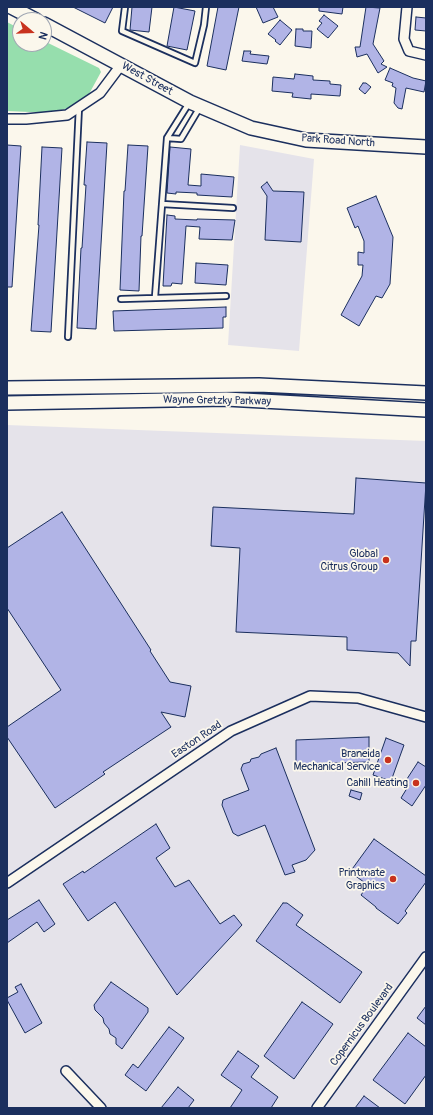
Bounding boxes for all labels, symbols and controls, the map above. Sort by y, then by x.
north arrow [12,12,52,52]
text: N [36,30,50,41]
street label: West Street [119,60,175,98]
street label: Park Road North [301,132,375,150]
street label: Wayne Gretzky Parkway [163,393,271,409]
place label: Global Citrus Group [320,547,378,573]
marker: Global Citrus Group [381,555,391,565]
street label: Easton Road [170,718,224,762]
place label: Braneida Mechanical Service [294,747,380,773]
marker: Braneida Mechanical Service [383,755,393,765]
place label: Cahill Heating [346,776,408,790]
marker: Cahill Heating [411,778,421,788]
place label: Printmate Graphics [338,866,385,892]
marker: Printmate Graphics [388,874,398,884]
street label: Copernicus Boulevard [328,981,396,1069]

